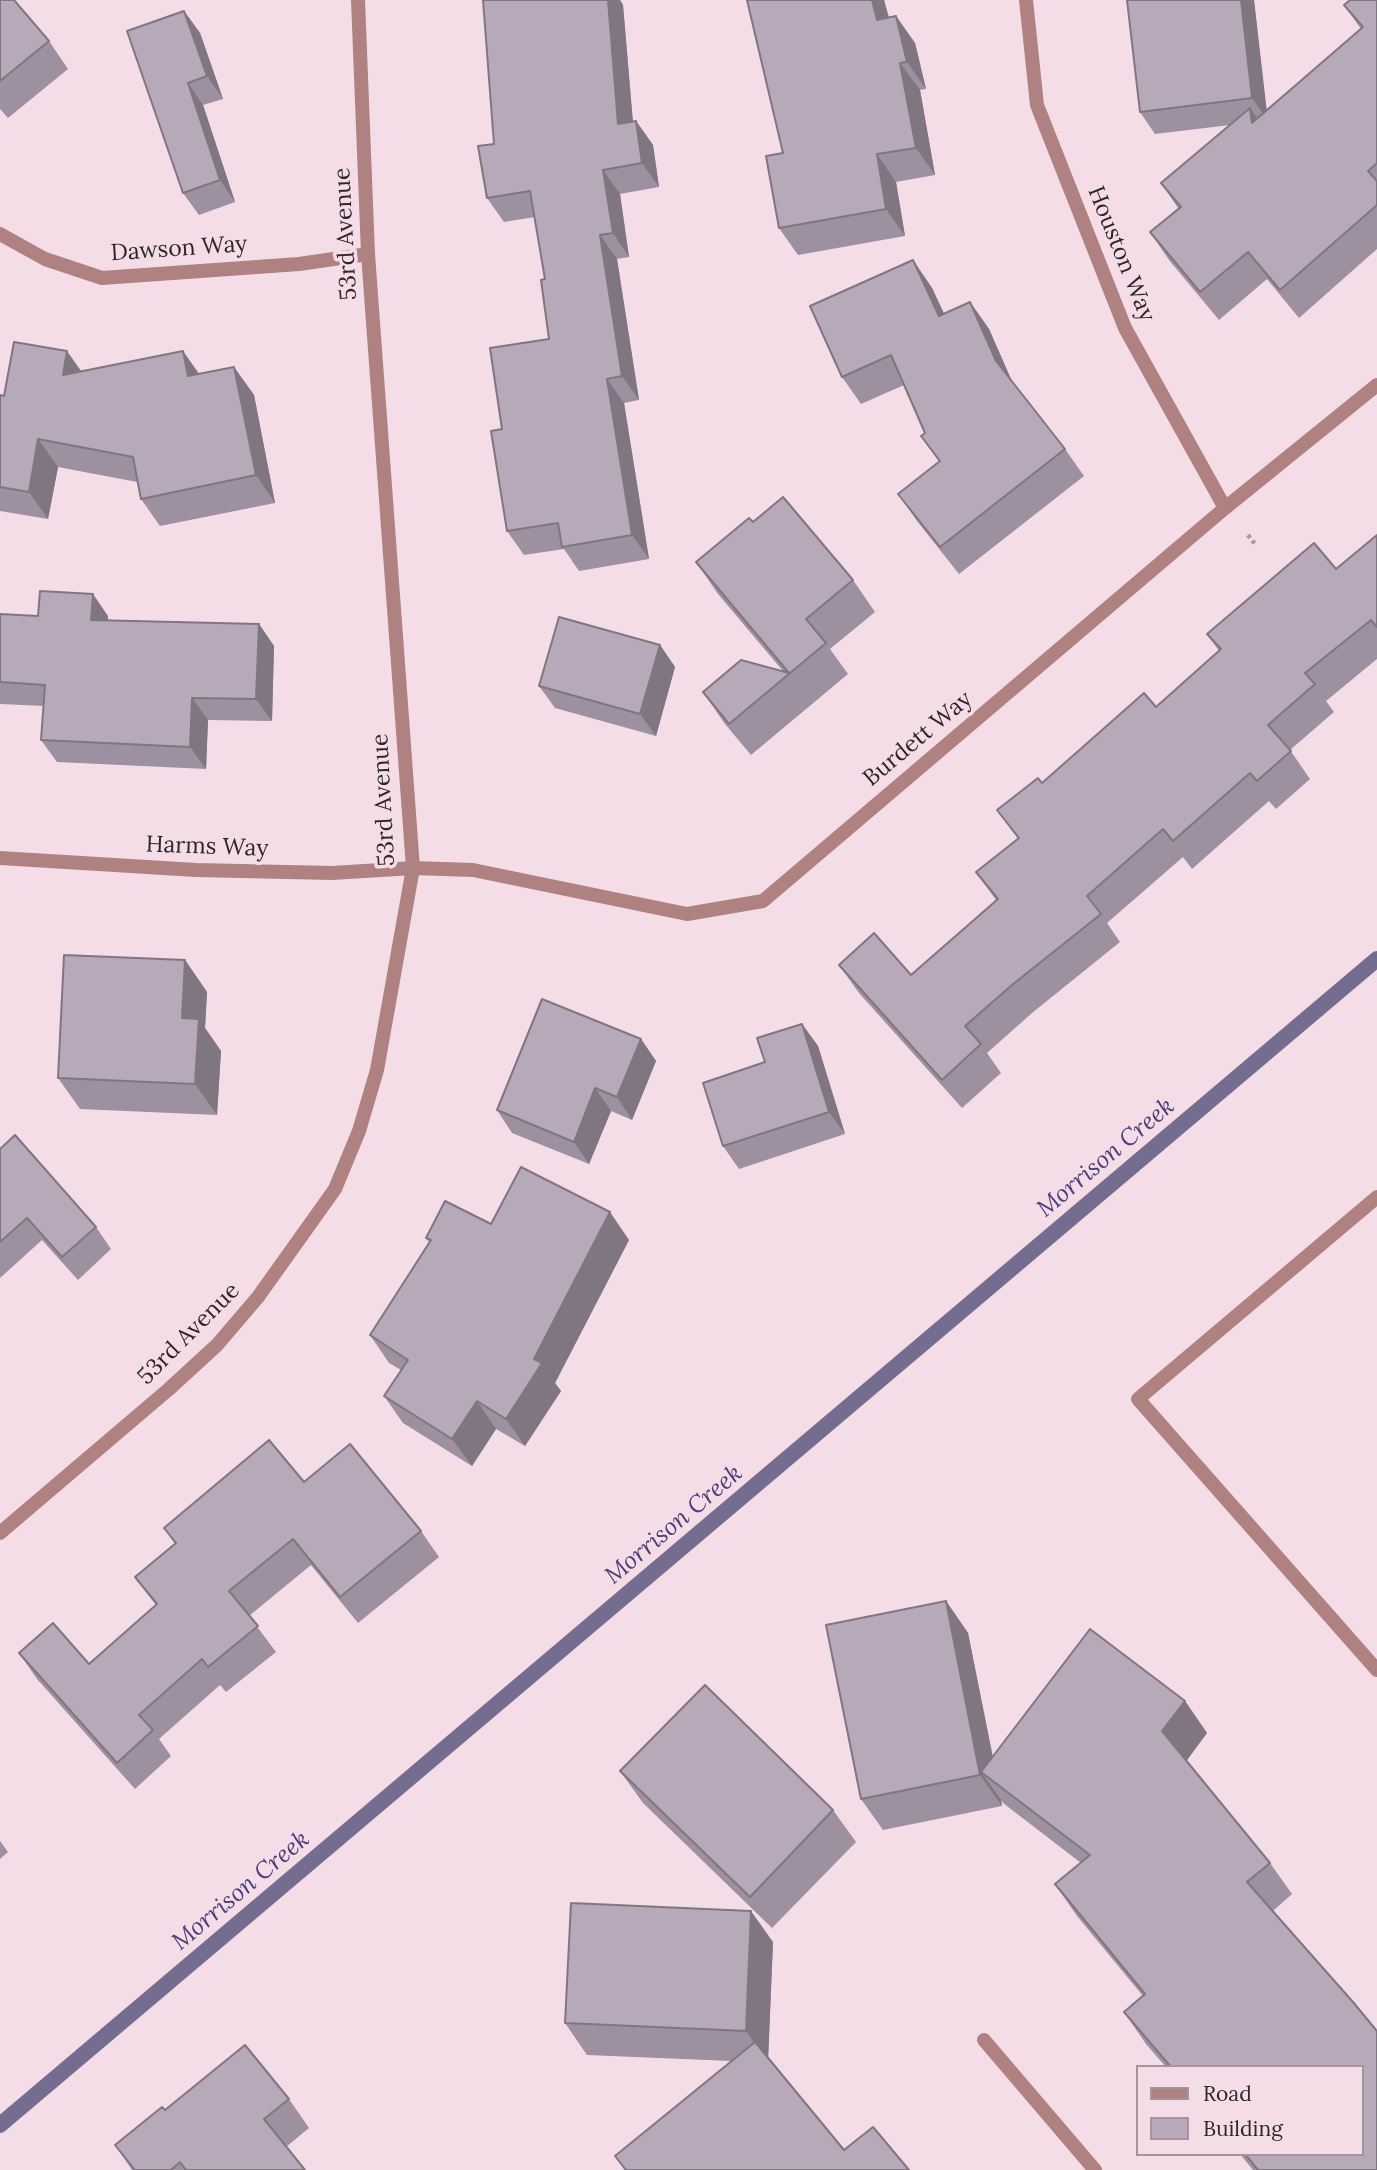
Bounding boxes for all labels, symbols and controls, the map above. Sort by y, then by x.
street label: 53rd Avenue [329,167,363,301]
street label: Houston Way [1081,182,1161,326]
street label: Dawson Way [110,230,248,268]
street label: Burdett Way [858,685,978,793]
street label: 53rd Avenue [367,733,401,867]
street label: Harms Way [145,831,269,863]
water label: Morrison Creek [1032,1092,1180,1224]
street label: 53rd Avenue [132,1277,246,1391]
water label: Morrison Creek [600,1459,748,1591]
water label: Morrison Creek [167,1825,315,1957]
legend [1136,2065,1363,2156]
text: Road [1203,2080,1252,2107]
text: Building [1203,2115,1283,2142]

